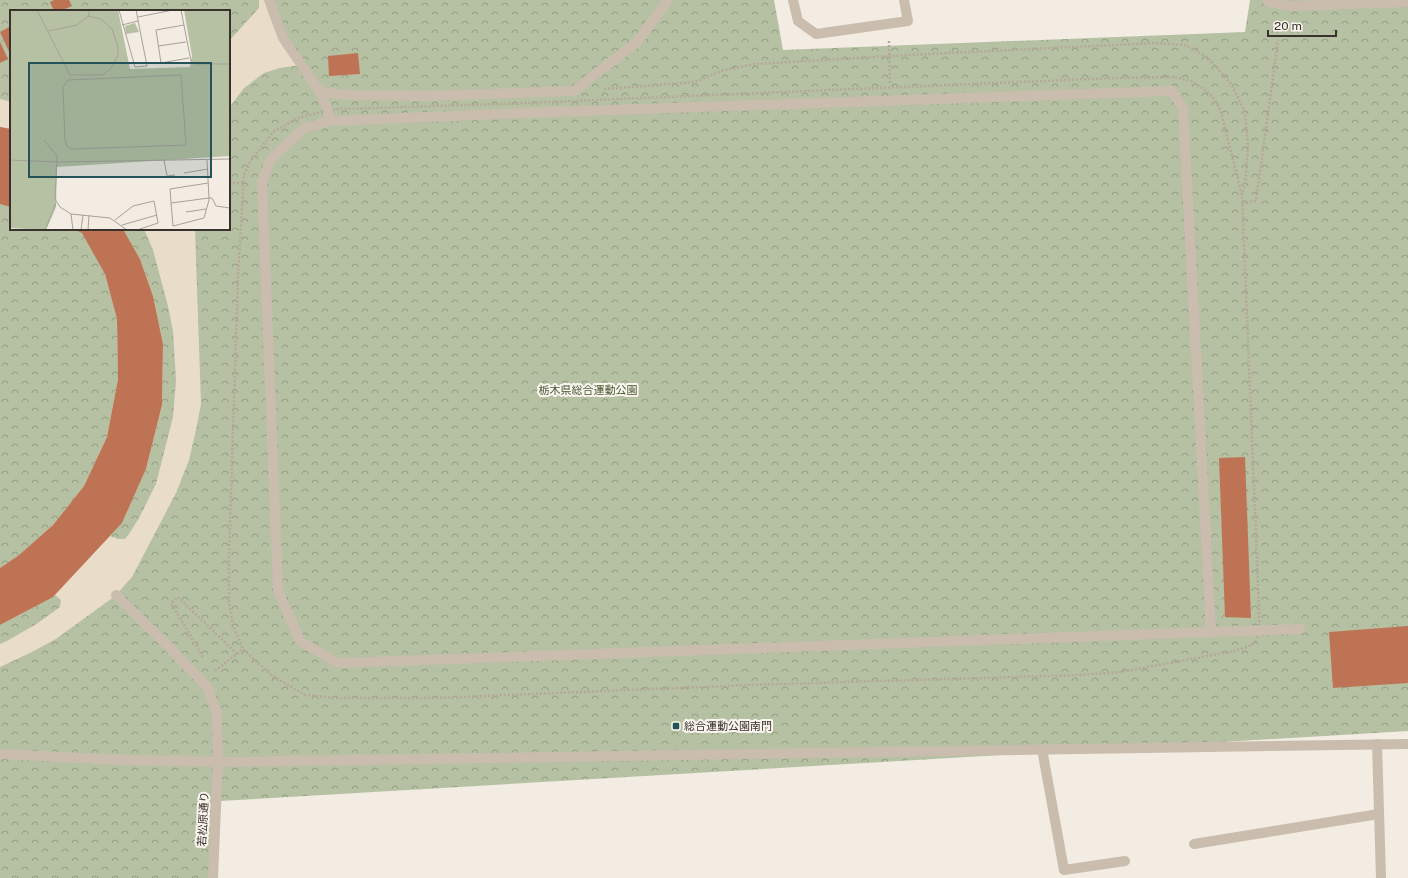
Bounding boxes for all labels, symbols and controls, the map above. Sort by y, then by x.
inset map [10,10,230,230]
scale bar [1268,12,1336,38]
text: 20 m [1274,19,1302,33]
park label: 栃木県総合運動公園 [539,384,638,396]
place label: 総合運動公園南門 [684,720,772,732]
marker: 総合運動公園南門 [671,721,681,731]
street label: 若松原通り [196,791,210,847]

